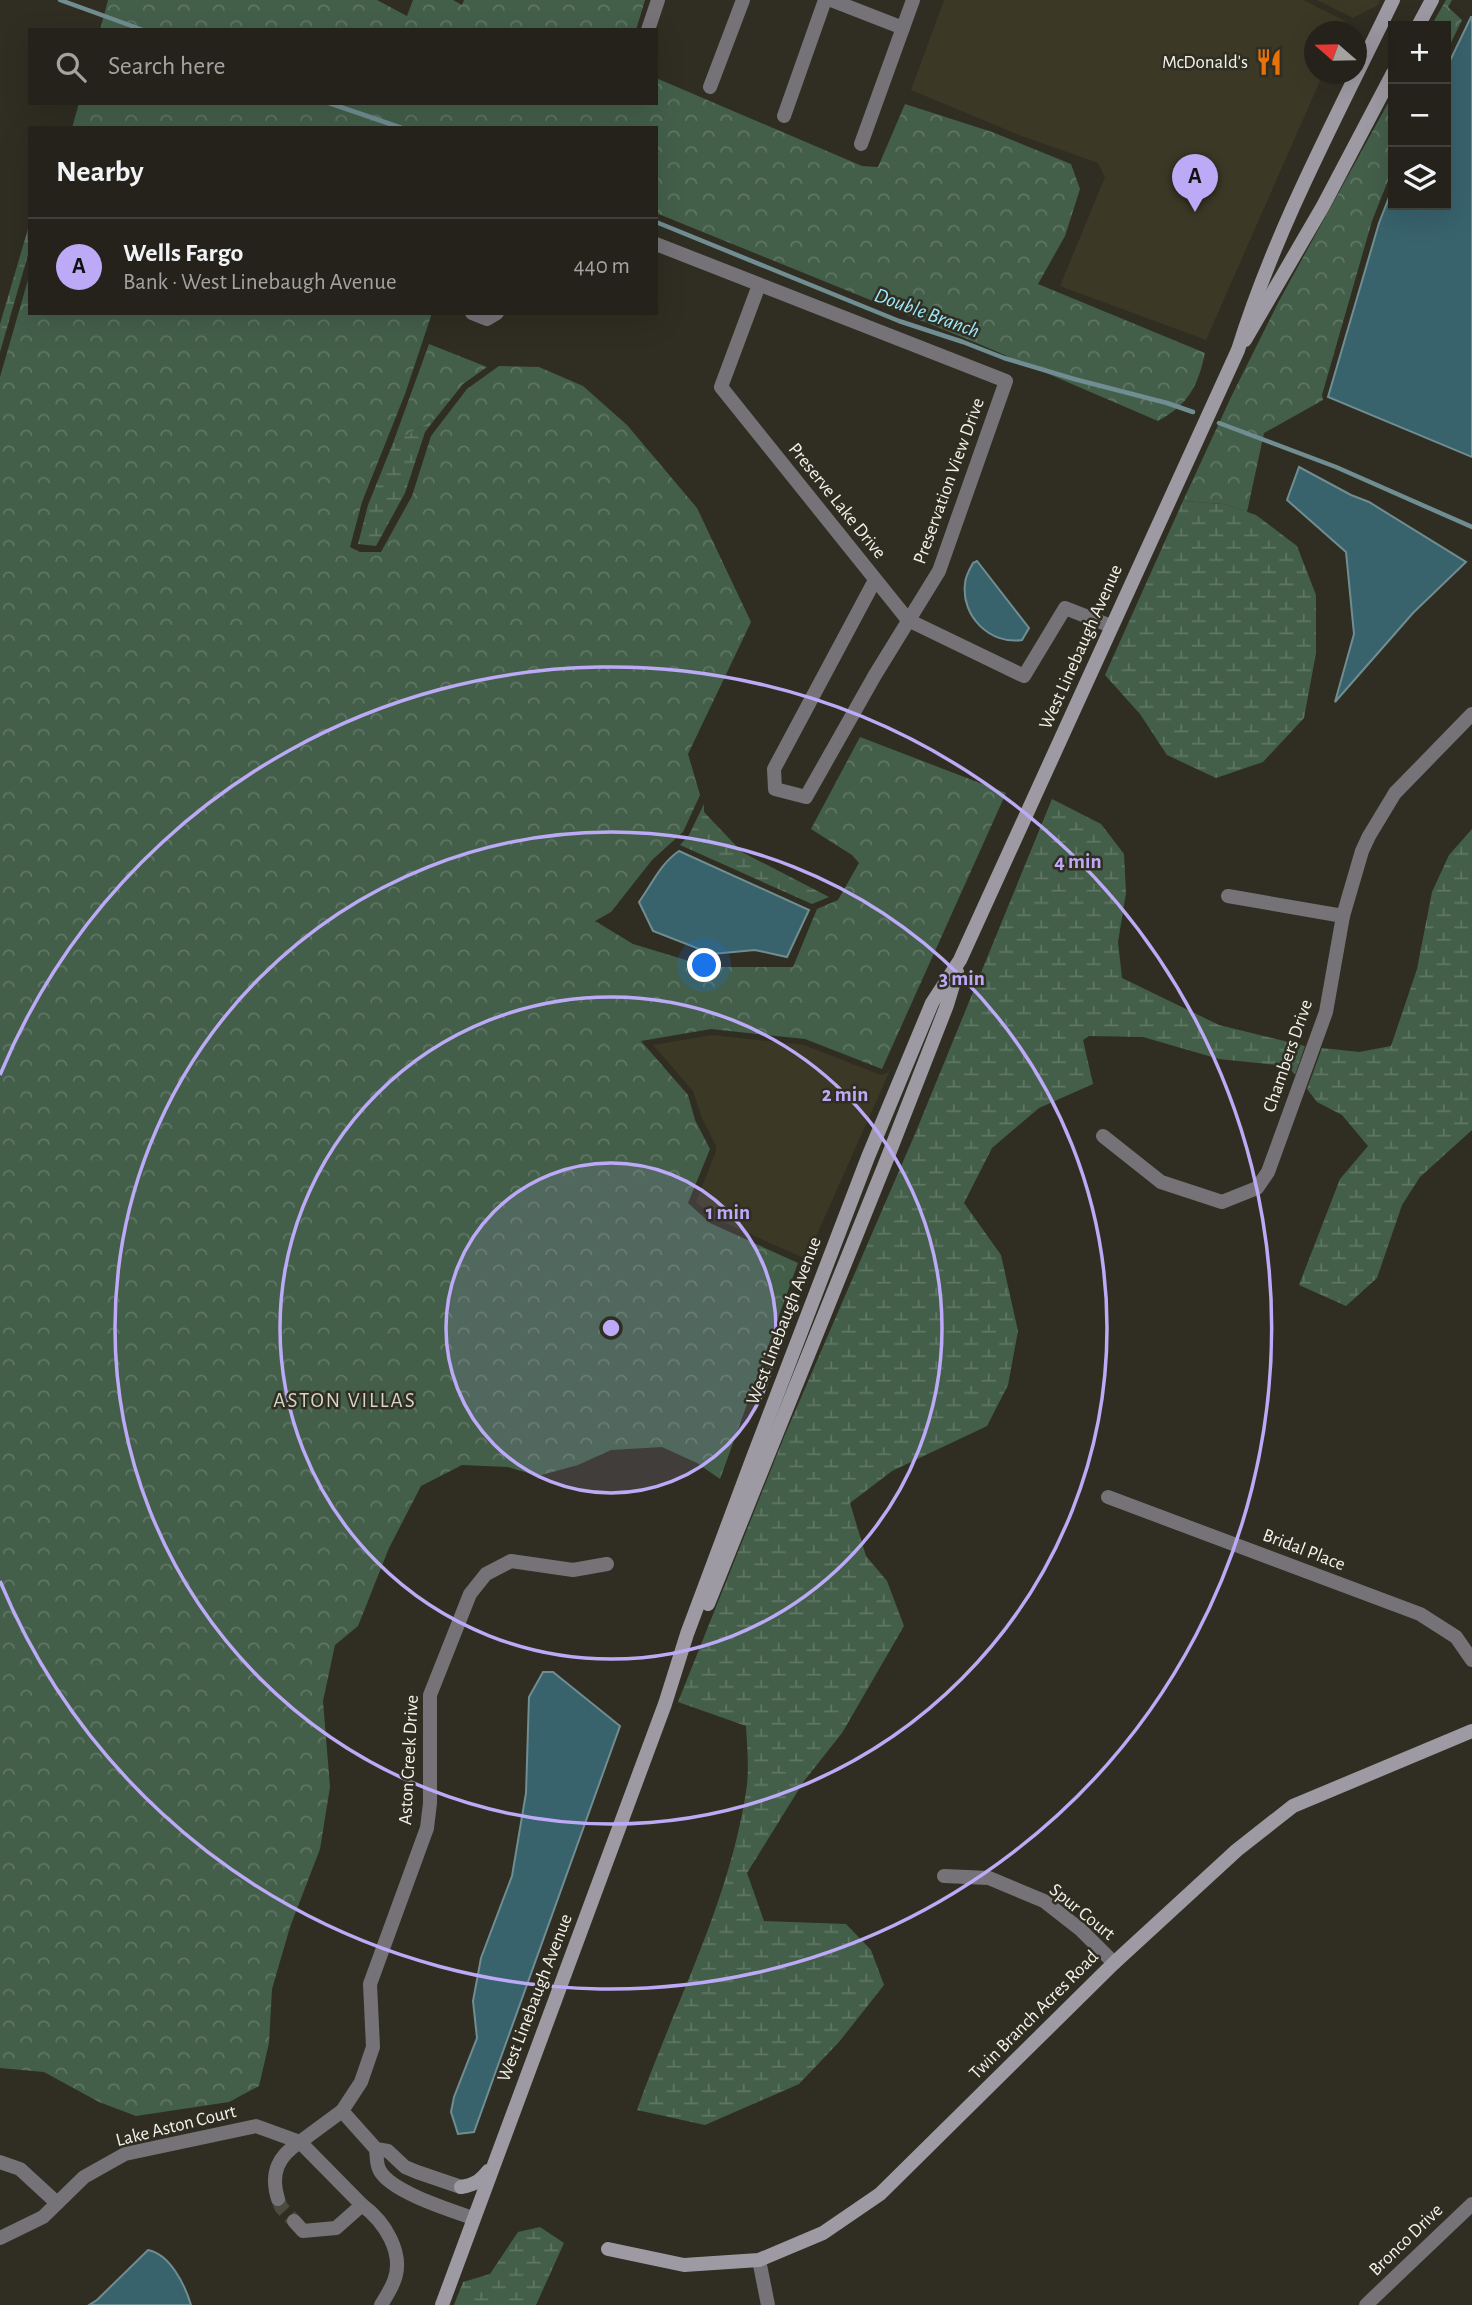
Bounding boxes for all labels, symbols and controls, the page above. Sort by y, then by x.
north arrow [1304,21,1367,84]
map controls [1388,21,1451,210]
button: + [1388,21,1451,84]
search box [28,28,658,105]
restaurant icon: McDonald's [1254,47,1284,77]
icon: search [52,48,90,86]
text: Search here [108,53,226,79]
place label: McDonald's [1162,53,1248,72]
button: − [1388,84,1451,147]
button: layers [1388,147,1451,210]
pin: A [1172,154,1218,212]
text: Nearby [56,157,144,187]
text: Wells Fargo [123,240,243,266]
text: A [72,255,86,278]
text: 440 m [574,255,630,278]
text: Bank · West Linebaugh Avenue [123,271,397,294]
water label: Double Branch [872,284,982,342]
street label: Preservation View Drive [910,395,988,567]
street label: Preserve Lake Drive [785,440,889,562]
street label: West Linebaugh Avenue [1036,562,1126,732]
text: 4 min [1054,851,1102,872]
your location [687,948,721,982]
text: 3 min [939,968,985,989]
street label: Chambers Drive [1260,997,1316,1115]
text: 2 min [822,1084,868,1105]
text: 1 min [706,1202,750,1223]
street label: West Linebaugh Avenue [743,1234,825,1408]
centre of rings [599,1316,623,1340]
district label: ASTON VILLAS [273,1390,417,1411]
street label: Bridal Place [1260,1526,1348,1574]
street label: Aston Creek Drive [396,1694,422,1826]
street label: Spur Court [1046,1880,1118,1944]
street label: West Linebaugh Avenue [494,1911,576,2085]
street label: Twin Branch Acres Road [966,1947,1102,2083]
street label: Lake Aston Court [114,2102,238,2150]
street label: Bronco Drive [1365,2200,1447,2280]

